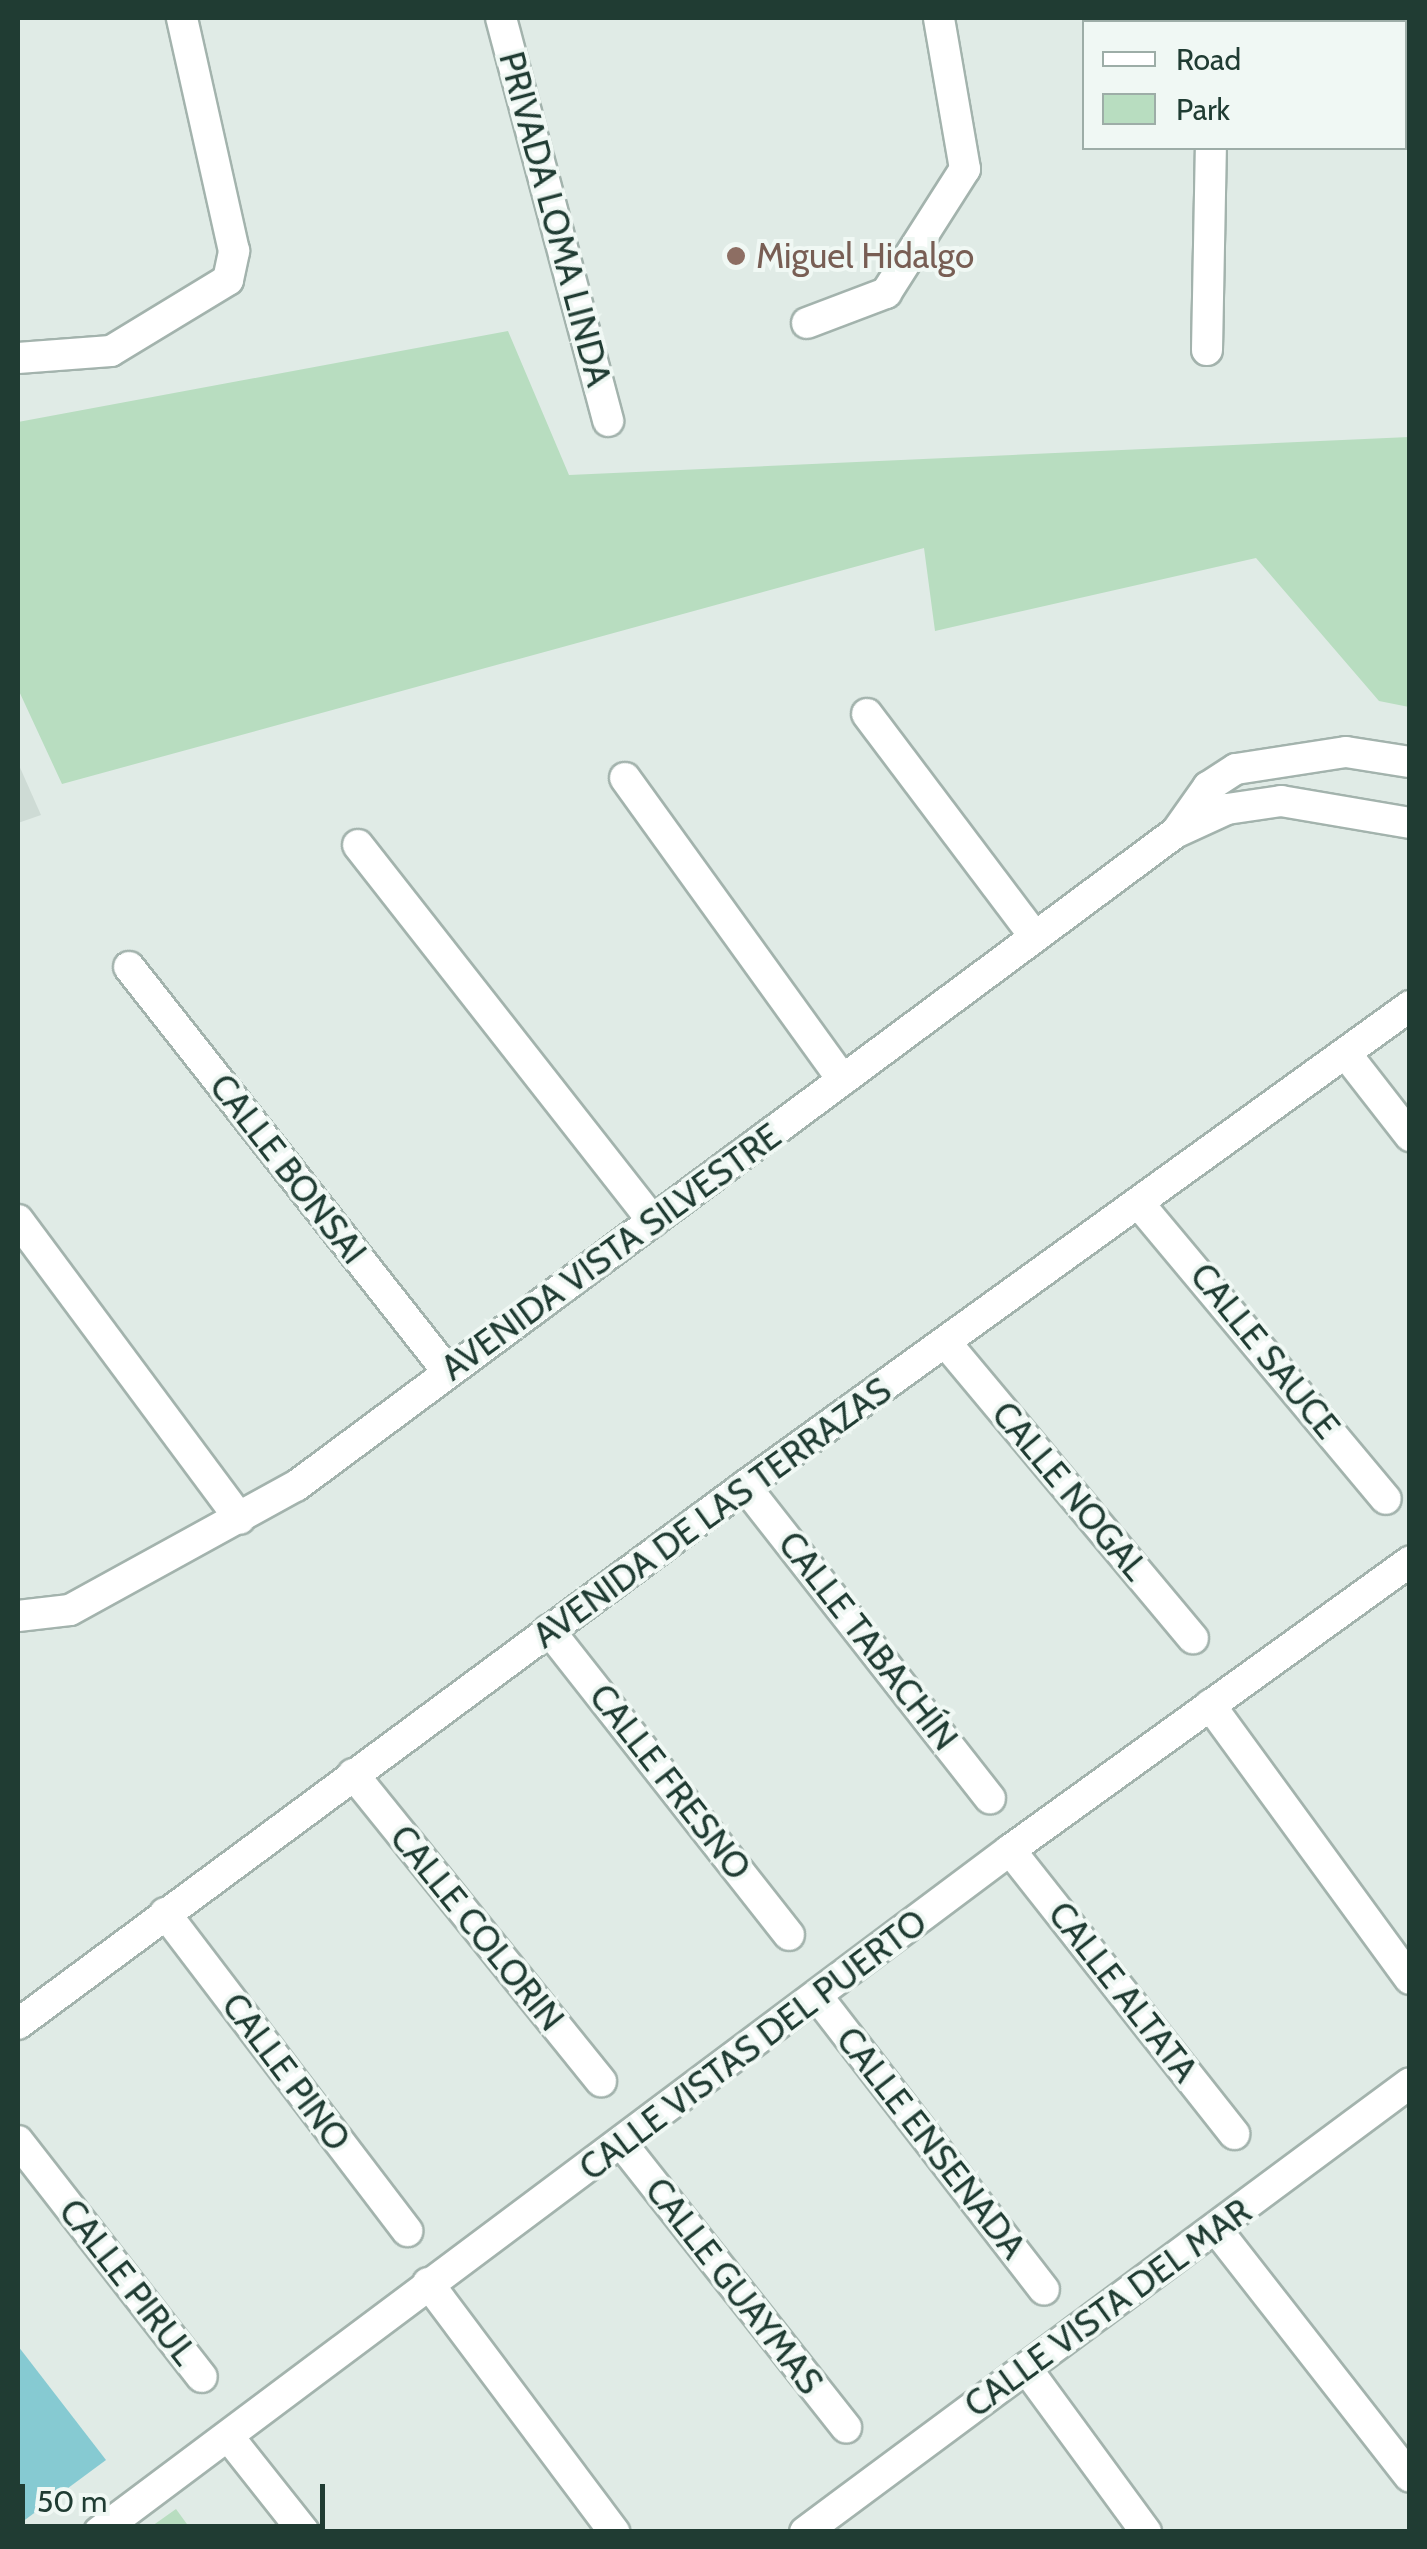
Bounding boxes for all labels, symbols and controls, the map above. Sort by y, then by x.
legend [1082,20,1407,150]
text: Road [1176,41,1241,78]
street label: PRIVADA LOMA LINDA [490,47,620,391]
text: Park [1176,91,1230,128]
place label: Miguel Hidalgo [756,235,974,277]
marker: Miguel Hidalgo [725,245,747,267]
street label: CALLE BONSAI [201,1066,375,1272]
street label: AVENIDA VISTA SILVESTRE [433,1115,789,1389]
street label: CALLE SAUCE [1182,1255,1348,1447]
street label: AVENIDA DE LAS TERRAZAS [525,1369,899,1657]
street label: CALLE NOGAL [983,1393,1157,1589]
street label: CALLE TABACHÍN [770,1523,966,1759]
street label: CALLE FRESNO [581,1676,759,1888]
street label: CALLE COLORIN [381,1817,573,2039]
street label: CALLE ALTATA [1040,1894,1206,2090]
street label: CALLE VISTAS DEL PUERTO [571,1901,935,2189]
street label: CALLE PINO [213,1985,359,2159]
street label: CALLE ENSENADA [828,2019,1034,2267]
street label: CALLE GUAYMAS [637,2170,831,2402]
street label: CALLE VISTA DEL MAR [957,2190,1259,2426]
street label: CALLE PIRUL [50,2191,206,2373]
scale bar [25,2464,330,2526]
text: 50 m [37,2483,107,2520]

